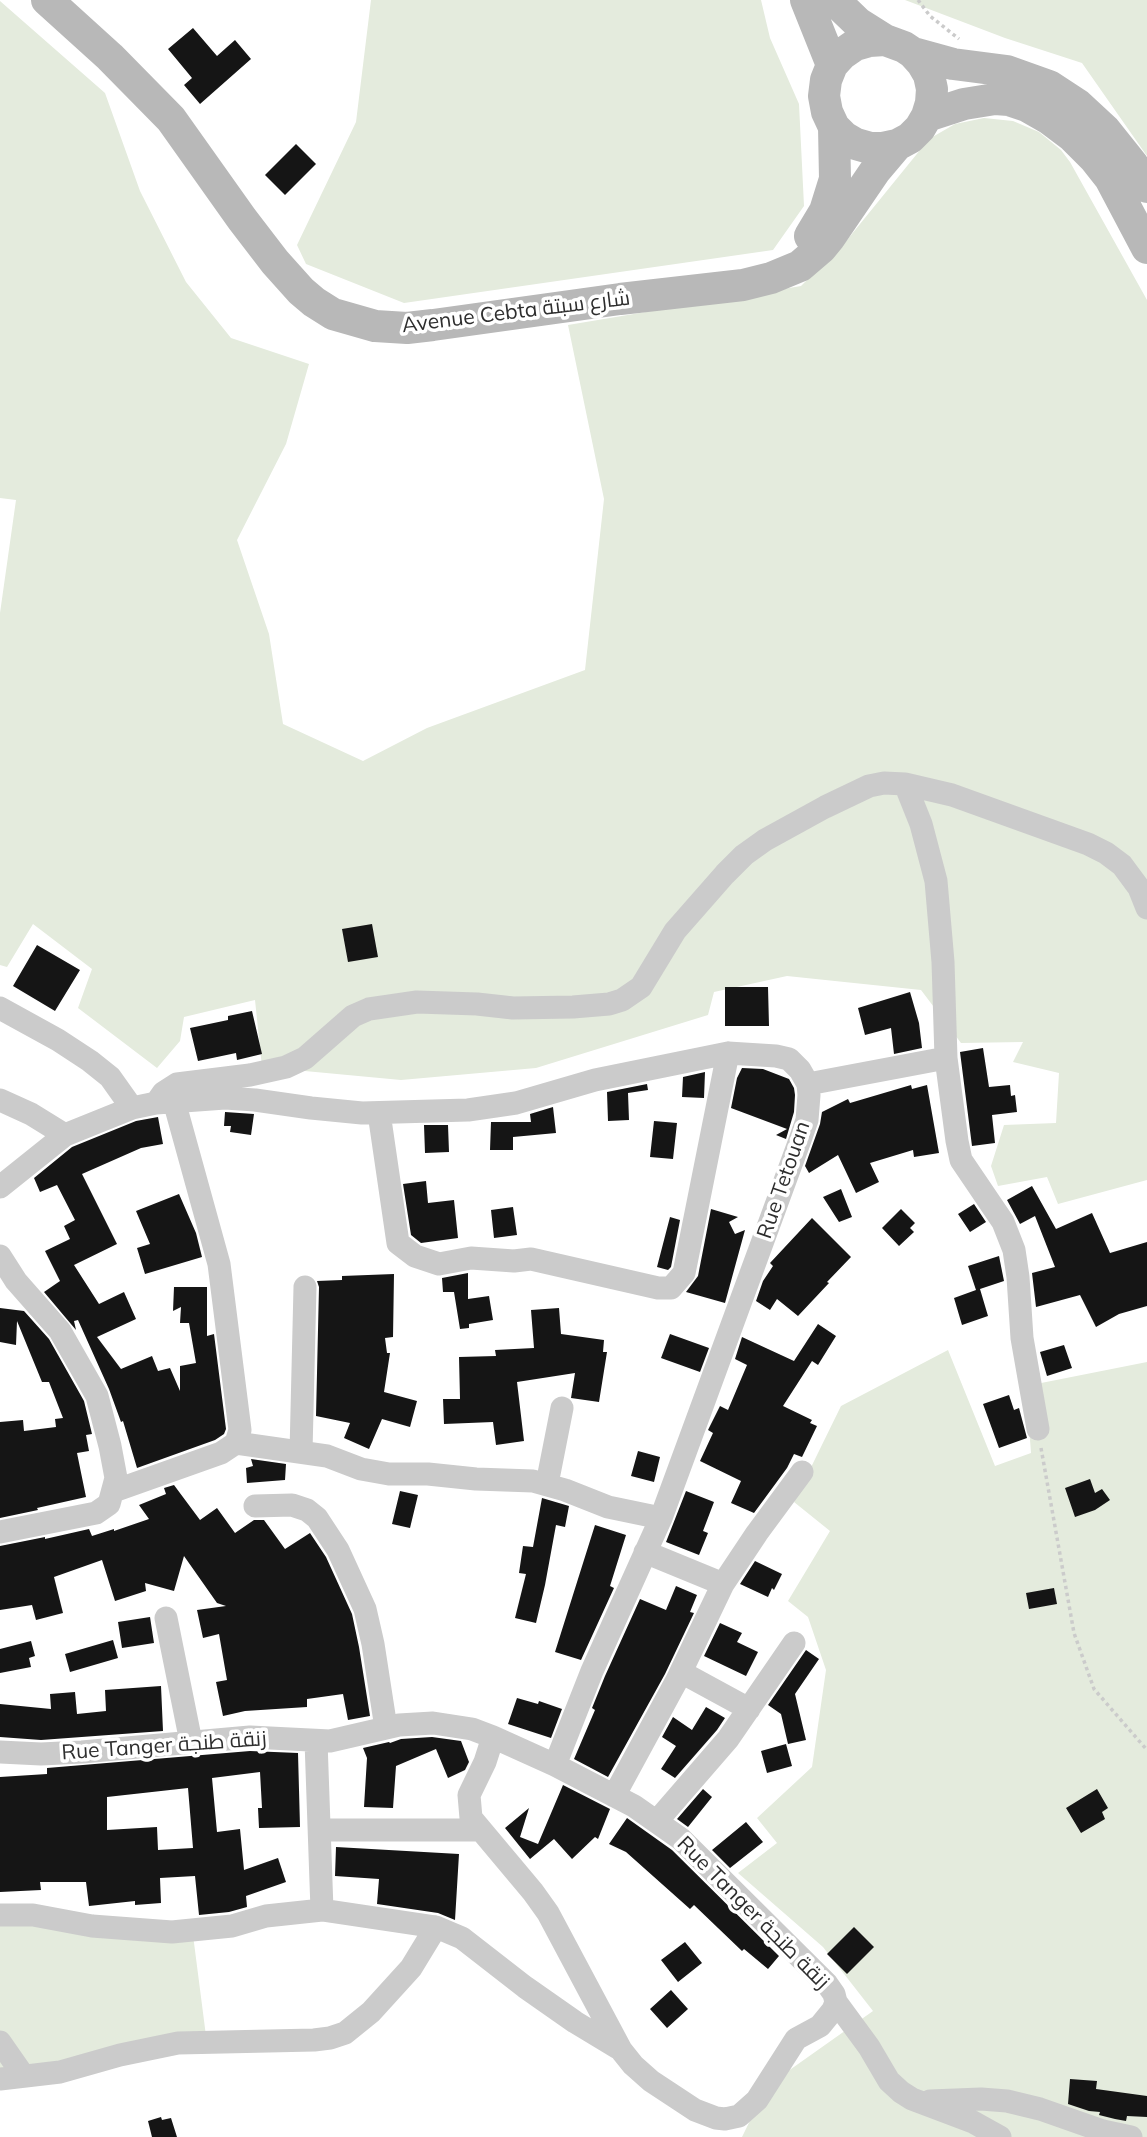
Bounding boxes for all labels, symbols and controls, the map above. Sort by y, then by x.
street label: Avenue Cebta شارع سبتة [401,286,631,338]
street label: Rue Tetouan [752,1118,816,1242]
street label: Rue Tanger زنقة طنجة [61,1726,267,1766]
street label: Rue Tanger زنقة طنجة [671,1831,835,1995]

